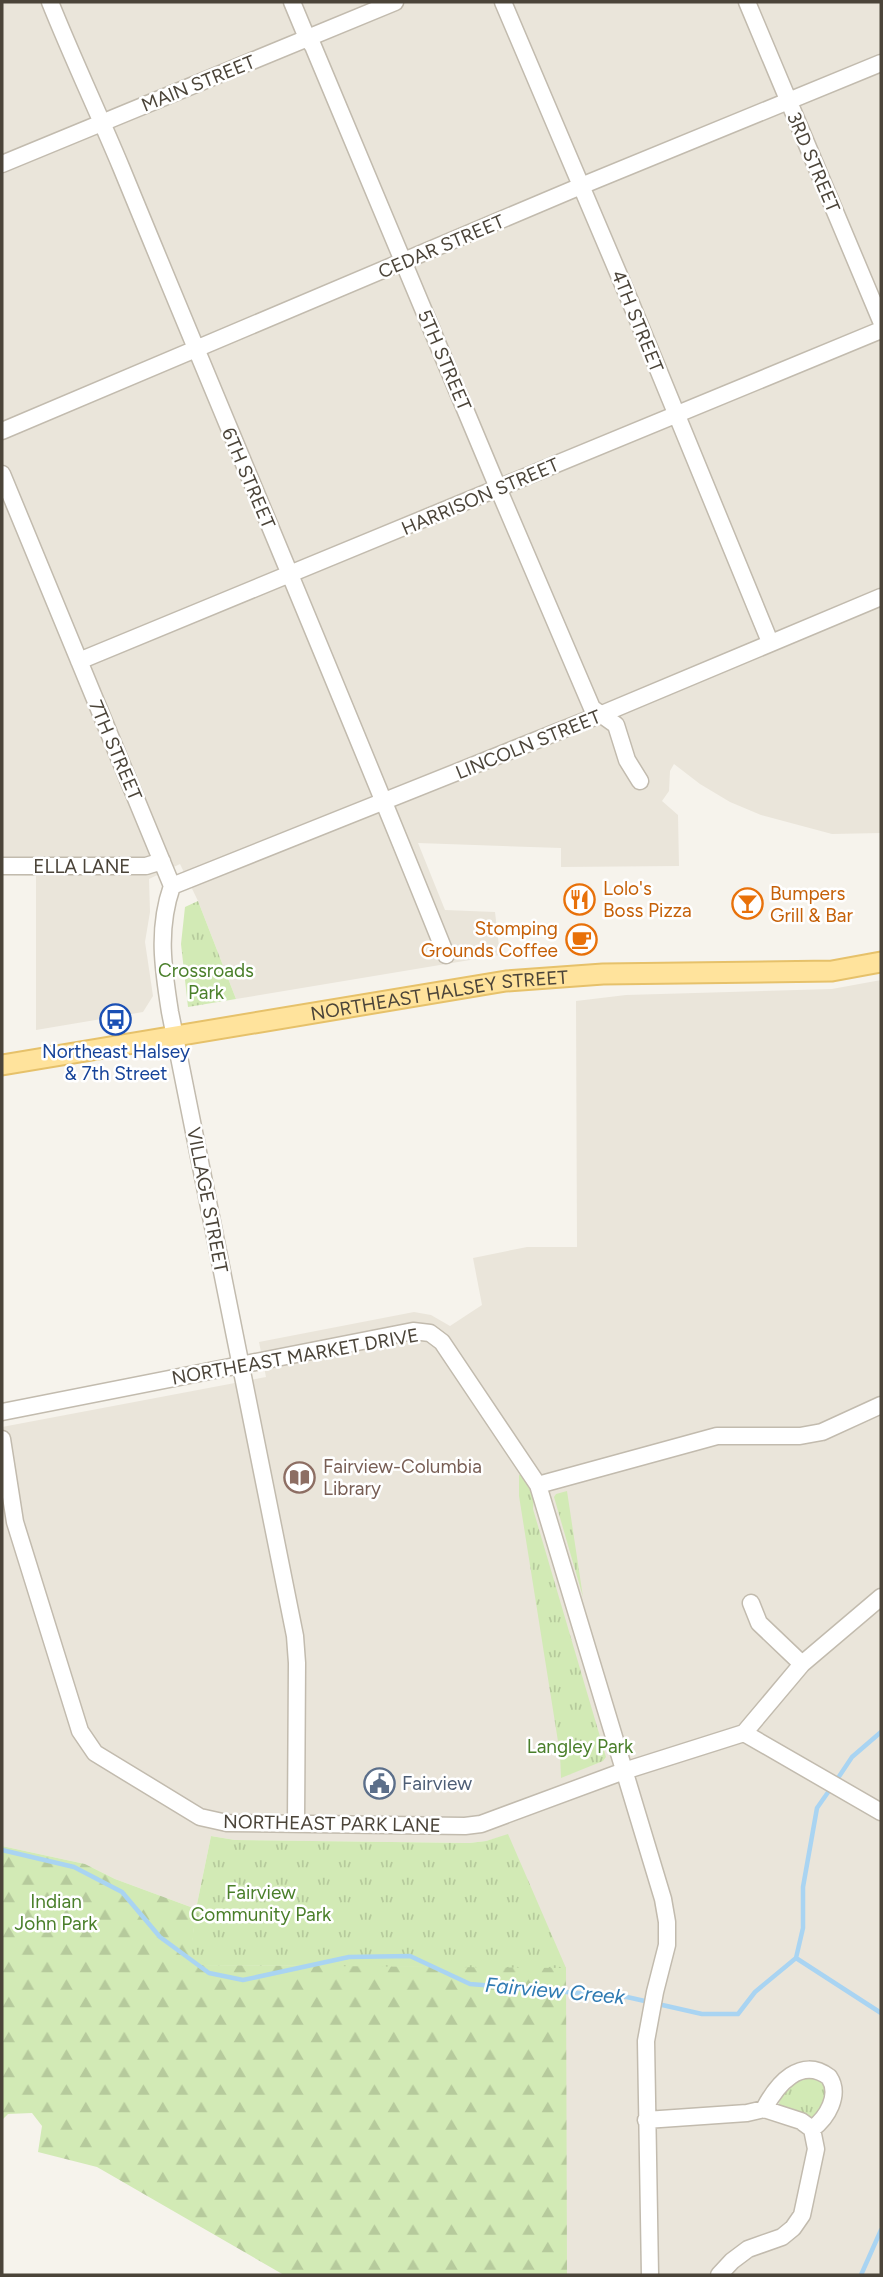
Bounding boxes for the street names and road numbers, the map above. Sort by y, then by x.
street label: MAIN STREET [138,50,259,117]
street label: 3RD STREET [782,108,845,216]
street label: CEDAR STREET [375,209,508,283]
street label: 4TH STREET [607,267,669,376]
street label: 5TH STREET [413,306,476,415]
street label: 6TH STREET [217,424,280,533]
street label: HARRISON STREET [398,453,563,540]
street label: 7TH STREET [84,697,147,804]
street label: LINCOLN STREET [452,705,605,784]
street label: ELLA LANE [33,855,131,878]
street label: NORTHEAST HALSEY STREET [309,966,569,1025]
street label: VILLAGE STREET [182,1125,233,1275]
street label: NORTHEAST MARKET DRIVE [170,1323,420,1390]
street label: NORTHEAST PARK LANE [223,1810,441,1837]

